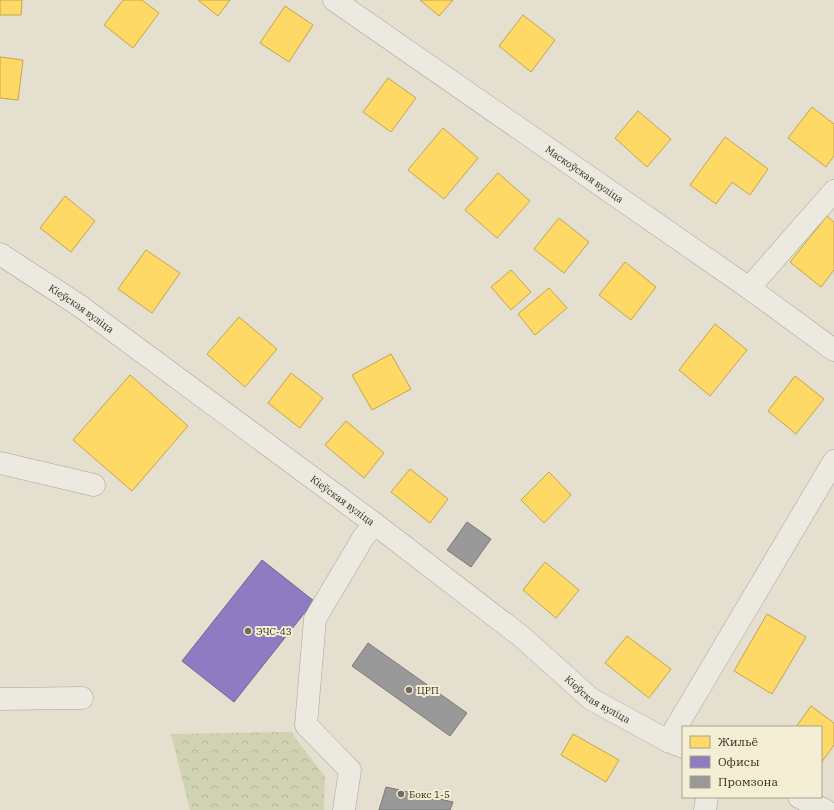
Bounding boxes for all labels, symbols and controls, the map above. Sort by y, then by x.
street label: Маскоўская вуліца [543,143,626,206]
street label: Кіеўская вуліца [46,281,117,336]
street label: Кіеўская вуліца [308,472,378,529]
place label: ЭЧС-43 [256,625,292,638]
marker: ЭЧС-43 [243,626,253,636]
street label: Кіеўская вуліца [562,673,633,726]
place label: ЦРП [417,684,439,697]
marker: ЦРП [404,685,414,695]
legend [682,726,822,798]
text: Жильё [718,734,758,749]
text: Офисы [718,754,760,769]
text: Промзона [718,774,778,789]
place label: Бокс 1-5 [409,788,450,801]
marker: Бокс 1-5 [396,789,406,799]

